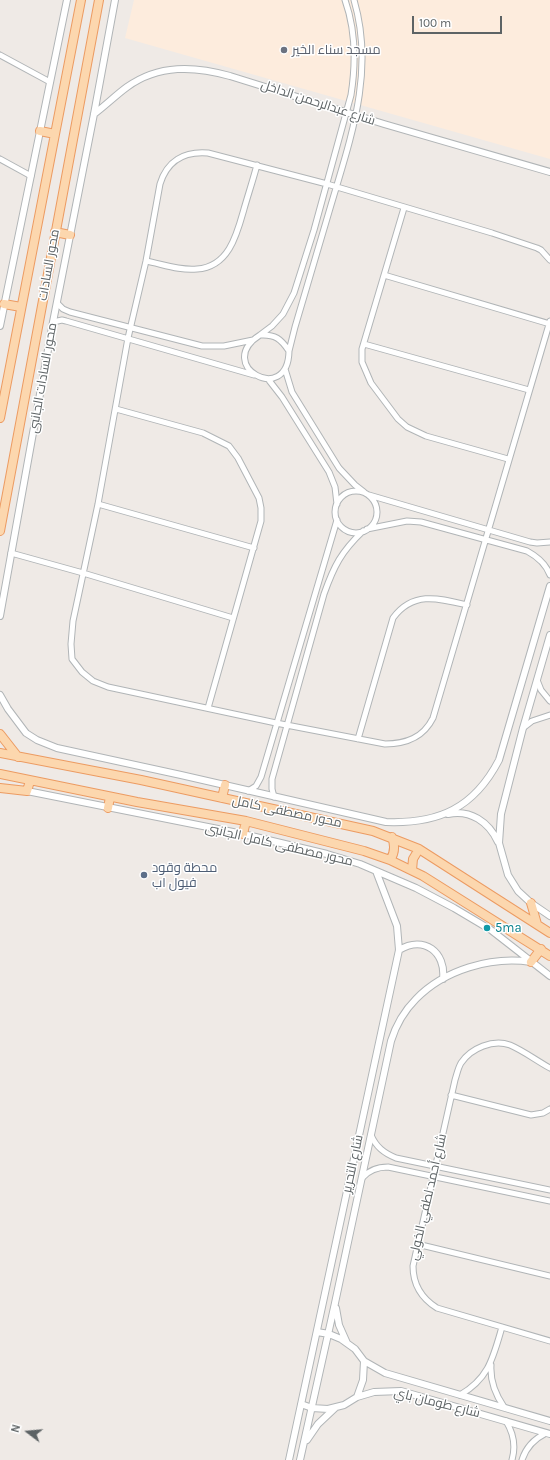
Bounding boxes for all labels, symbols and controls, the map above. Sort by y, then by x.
scale bar [414,8,504,34]
text: 100 m [419,16,451,30]
place label: مسجد سناء الخير [292,42,381,58]
marker: مسجد سناء الخير [279,45,289,55]
street label: شارع عبدالرحمن الداخل [259,77,377,129]
street label: محور السادات [35,228,63,302]
street label: محور السادات الجانبى [26,321,60,435]
street label: محور مصطفى كامل [231,793,343,831]
street label: محور مصطفى كامل الجانبى [203,820,355,870]
place label: محطة وقود فيول اب [152,860,217,891]
marker: محطة وقود فيول اب [139,870,149,880]
place label: 5ma [495,920,522,936]
marker: 5ma [482,923,492,933]
street label: شارع أحمد لطفي الخولي [406,1132,450,1262]
street label: شارع التحرير [339,1133,367,1195]
street label: شارع طومان باي [392,1385,482,1421]
north arrow [8,1412,48,1452]
text: N [9,1423,23,1434]

